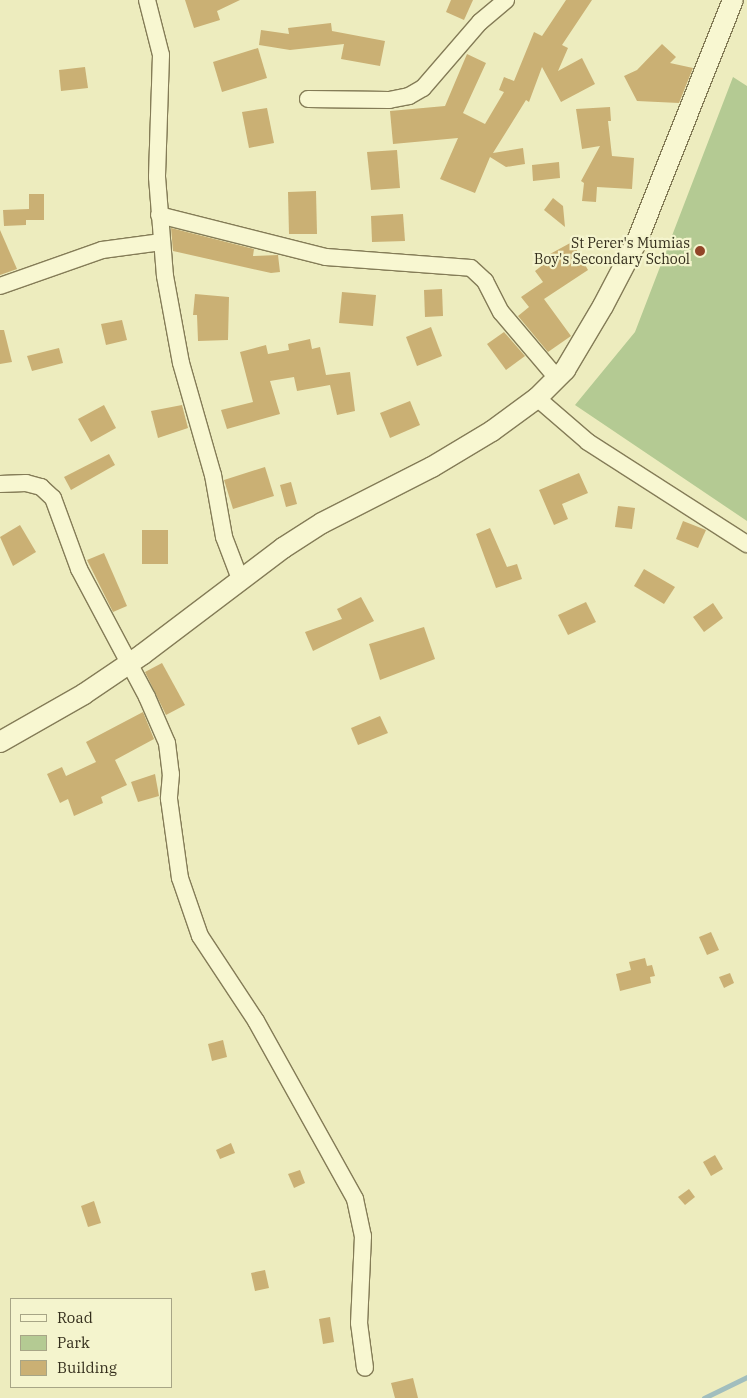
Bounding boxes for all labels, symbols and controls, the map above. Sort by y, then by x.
place label: St Perer's Mumias Boy's Secondary School [534,235,690,268]
marker: St Perer's Mumias Boy's Secondary School [694,245,706,257]
legend [10,1298,172,1388]
text: Road [57,1308,93,1327]
text: Park [57,1333,90,1352]
text: Building [57,1358,117,1377]

